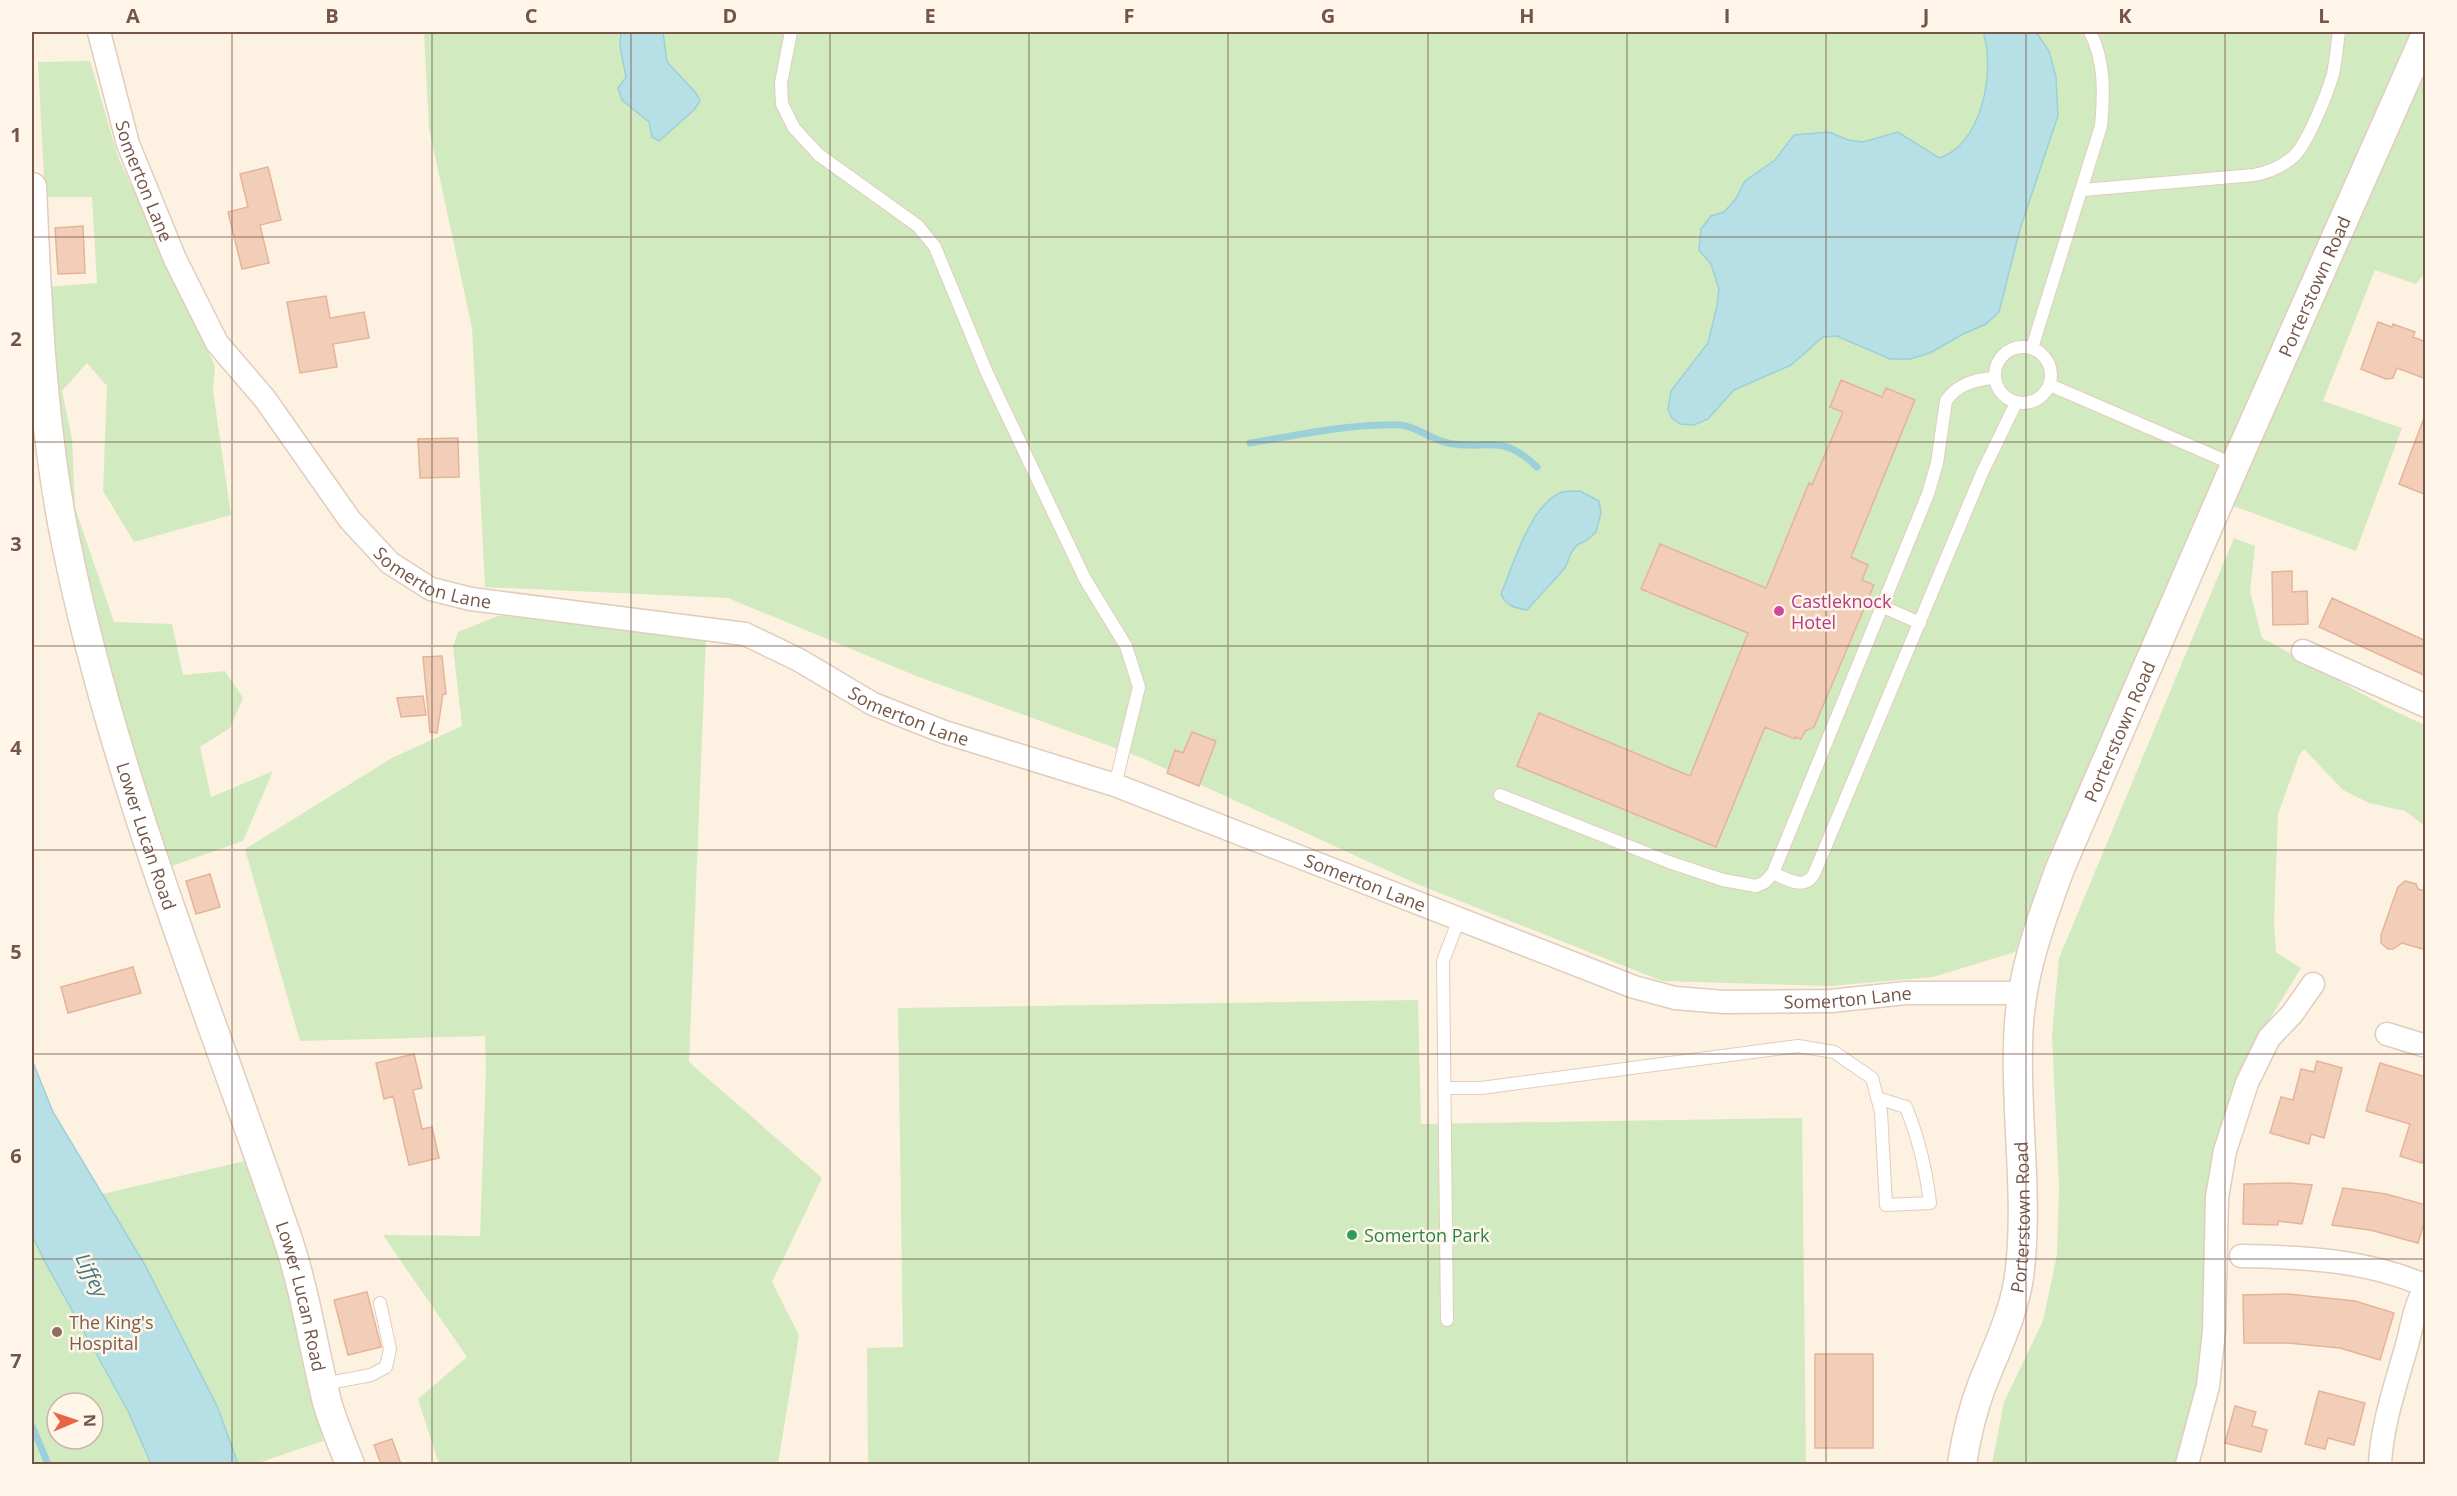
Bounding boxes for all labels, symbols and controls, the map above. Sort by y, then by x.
text: A [126,2,140,29]
text: B [325,2,339,29]
text: C [525,2,538,29]
text: D [723,2,737,29]
text: E [924,2,936,29]
text: F [1124,2,1134,29]
text: G [1321,2,1335,29]
text: H [1519,2,1535,29]
text: I [1724,2,1730,29]
text: J [1921,2,1929,29]
text: K [2118,2,2132,29]
text: L [2318,2,2330,29]
street label: Somerton Lane [110,118,179,245]
text: 1 [10,121,22,148]
street label: Porterstown Road [2273,212,2356,360]
text: 2 [10,325,22,352]
text: 3 [10,530,22,557]
street label: Somerton Lane [369,541,493,613]
place label: Castleknock Hotel [1791,589,1892,634]
marker: Castleknock Hotel [1772,604,1786,618]
street label: Porterstown Road [2078,657,2160,806]
street label: Somerton Lane [844,680,972,751]
text: 4 [10,734,22,761]
street label: Lower Lucan Road [111,759,182,913]
street label: Somerton Lane [1301,848,1429,917]
text: 5 [10,938,22,965]
street label: Somerton Lane [1784,981,1912,1013]
street label: Porterstown Road [2004,1141,2035,1295]
text: 6 [10,1142,22,1169]
street label: Lower Lucan Road [270,1218,332,1374]
place label: Somerton Park [1364,1223,1490,1247]
marker: Somerton Park [1345,1228,1359,1242]
water label: Liffey [70,1248,115,1303]
place label: The King's Hospital [69,1310,154,1355]
marker: The King's Hospital [50,1325,64,1339]
text: 7 [10,1347,22,1374]
north arrow [45,1391,105,1451]
text: N [79,1414,101,1427]

